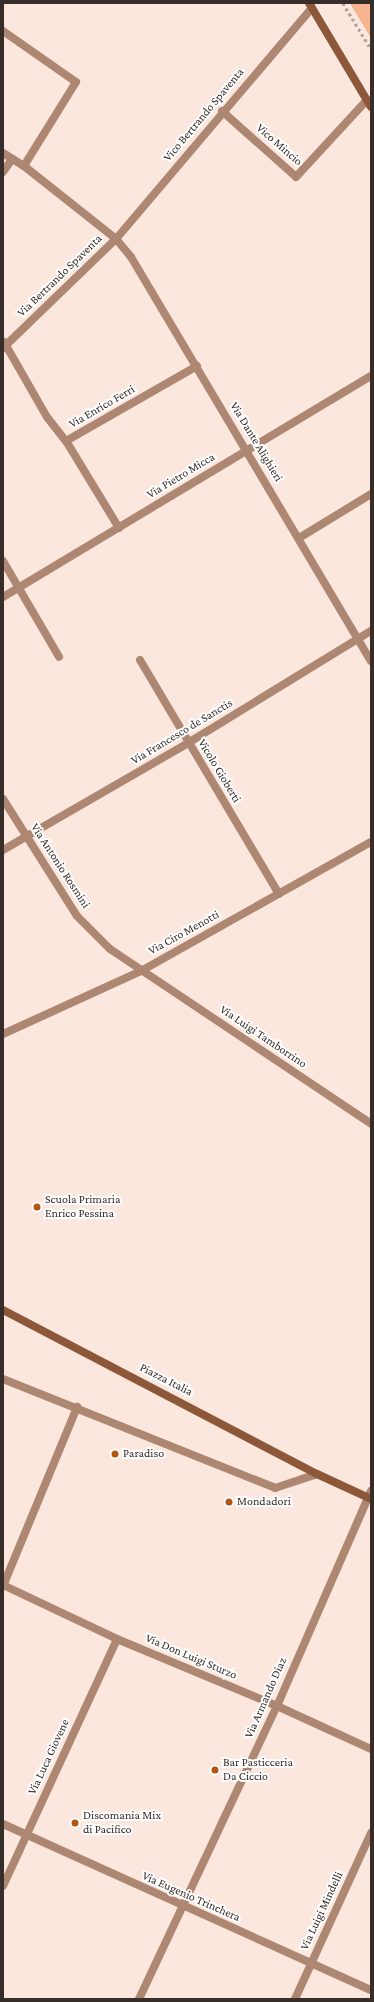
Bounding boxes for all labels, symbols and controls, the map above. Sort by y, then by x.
street label: Vico Bertrando Spaventa [161,65,247,165]
street label: Vico Mincio [253,121,305,169]
street label: Via Bertrando Spaventa [15,232,105,320]
street label: Via Enrico Ferri [66,382,138,432]
street label: Via Dante Alighieri [227,400,285,484]
street label: Via Pietro Micca [144,450,218,502]
street label: Via Francesco de Sanctis [129,696,235,768]
street label: Vicolo Gioberti [194,737,244,805]
street label: Via Antonio Rosmini [27,821,93,911]
street label: Via Ciro Menotti [146,908,222,958]
street label: Via Luigi Tamborrino [217,1003,309,1071]
place label: Scuola Primaria Enrico Pessina [45,1193,120,1221]
marker: Scuola Primaria Enrico Pessina [32,1202,42,1212]
street label: Piazza Italia [137,1360,195,1400]
place label: Paradiso [123,1447,164,1461]
marker: Paradiso [110,1449,120,1459]
place label: Mondadori [237,1495,291,1509]
marker: Mondadori [224,1497,234,1507]
street label: Via Don Luigi Sturzo [143,1631,239,1683]
street label: Via Armando Diaz [242,1656,290,1740]
street label: Via Luca Giovene [25,1717,73,1797]
place label: Bar Pasticceria Da Ciccio [223,1756,293,1784]
marker: Bar Pasticceria Da Ciccio [210,1765,220,1775]
place label: Discomania Mix di Pacifico [83,1809,161,1837]
marker: Discomania Mix di Pacifico [70,1818,80,1828]
street label: Via Eugenio Trinchera [140,1869,242,1925]
street label: Via Luigi Mindelli [298,1870,346,1952]

